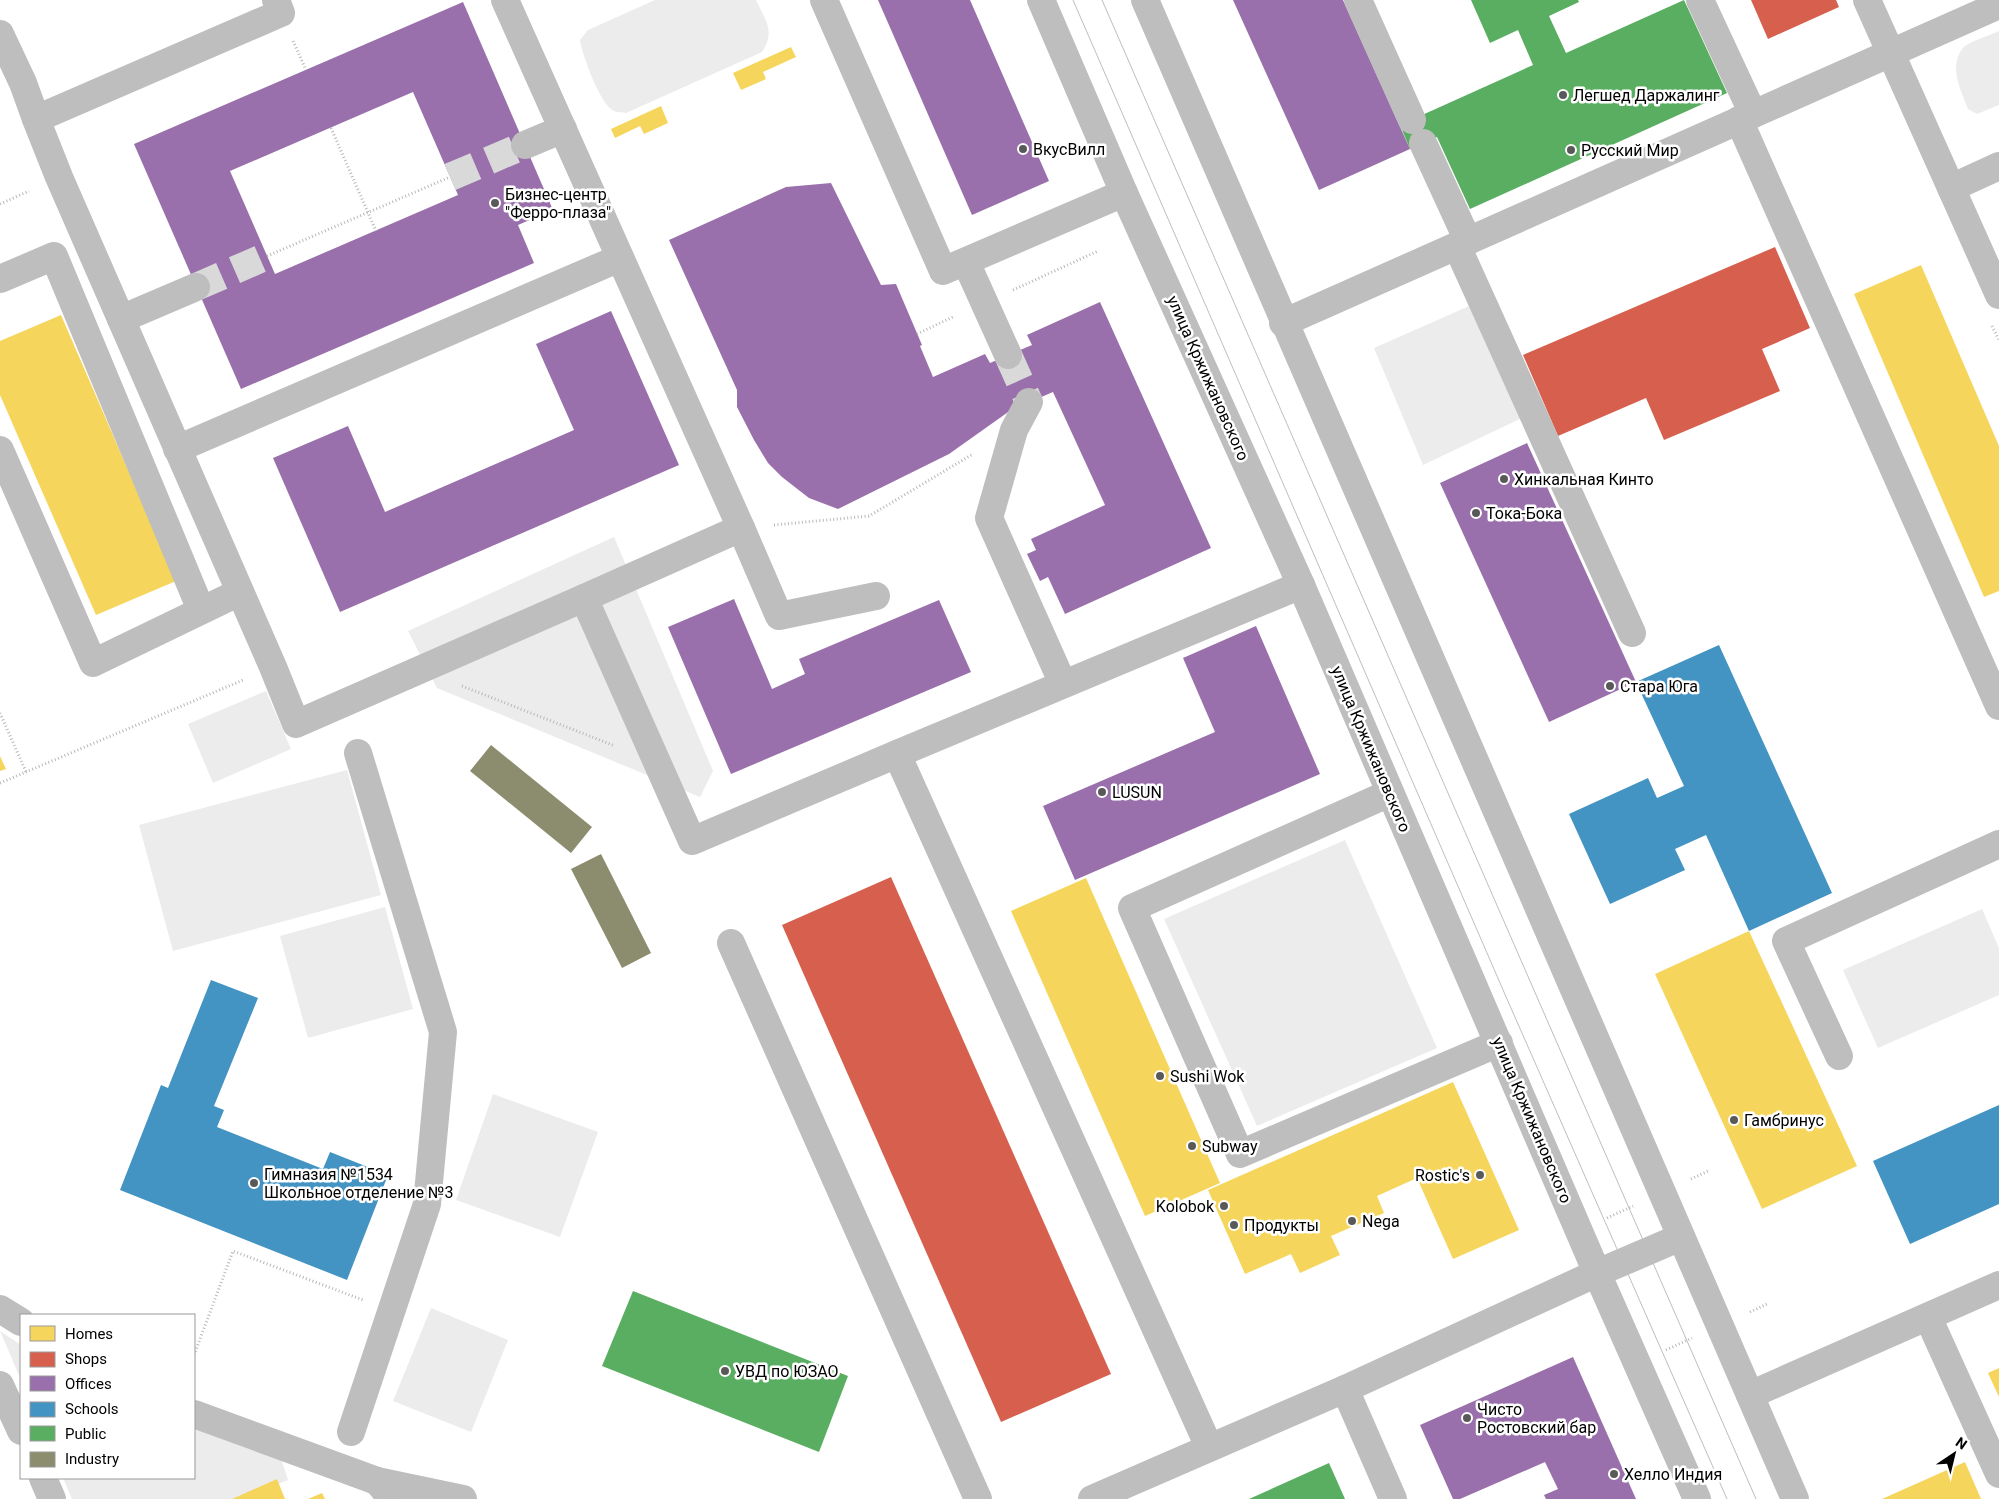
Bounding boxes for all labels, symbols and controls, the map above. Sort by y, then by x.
place label: Легшед Даржалинг [1573,86,1720,105]
marker: Легшед Даржалинг [1557,89,1569,101]
place label: ВкусВилл [1033,140,1105,159]
place label: Русский Мир [1581,141,1679,160]
marker: ВкусВилл [1017,143,1029,155]
marker: Русский Мир [1565,144,1577,156]
place label: Бизнес-центр "Ферро-плаза" [505,185,611,222]
marker: Бизнес-центр "Ферро-плаза" [489,197,501,209]
street label: улица Кржижановского [1163,293,1253,463]
place label: Хинкальная Кинто [1514,470,1654,489]
marker: Хинкальная Кинто [1498,473,1510,485]
place label: Тока-Бока [1486,504,1562,523]
marker: Тока-Бока [1470,507,1482,519]
street label: улица Кржижановского [1327,663,1415,835]
place label: Стара Юга [1620,677,1698,696]
marker: Стара Юга [1604,680,1616,692]
place label: LUSUN [1112,783,1162,802]
marker: LUSUN [1096,786,1108,798]
street label: улица Кржижановского [1488,1034,1576,1206]
place label: Sushi Wok [1170,1067,1245,1086]
marker: Sushi Wok [1154,1070,1166,1082]
place label: Гамбринус [1744,1111,1824,1130]
marker: Гамбринус [1728,1114,1740,1126]
place label: Subway [1202,1137,1258,1156]
marker: Subway [1186,1140,1198,1152]
place label: Гимназия №1534 Школьное отделение №3 [264,1165,454,1202]
place label: Rostic's [1415,1166,1470,1185]
marker: Rostic's [1474,1169,1486,1181]
marker: Гимназия №1534 Школьное отделение №3 [248,1177,260,1189]
place label: Kolobok [1156,1197,1215,1216]
marker: Kolobok [1218,1200,1230,1212]
place label: Nega [1362,1212,1400,1231]
marker: Nega [1346,1215,1358,1227]
place label: Продукты [1244,1216,1319,1235]
marker: Продукты [1228,1219,1240,1231]
legend [20,1314,195,1479]
text: Homes [65,1325,113,1343]
text: Shops [65,1350,107,1368]
place label: УВД по ЮЗАО [735,1362,839,1381]
marker: УВД по ЮЗАО [719,1365,731,1377]
text: Offices [65,1375,112,1393]
text: Schools [65,1400,119,1418]
place label: Чисто Ростовский бар [1477,1400,1596,1437]
marker: Чисто Ростовский бар [1461,1412,1473,1424]
text: Public [65,1425,106,1443]
north arrow [1929,1429,1979,1479]
text: N [1953,1434,1970,1453]
text: Industry [65,1450,119,1468]
place label: Хелло Индия [1624,1465,1722,1484]
marker: Хелло Индия [1608,1468,1620,1480]

